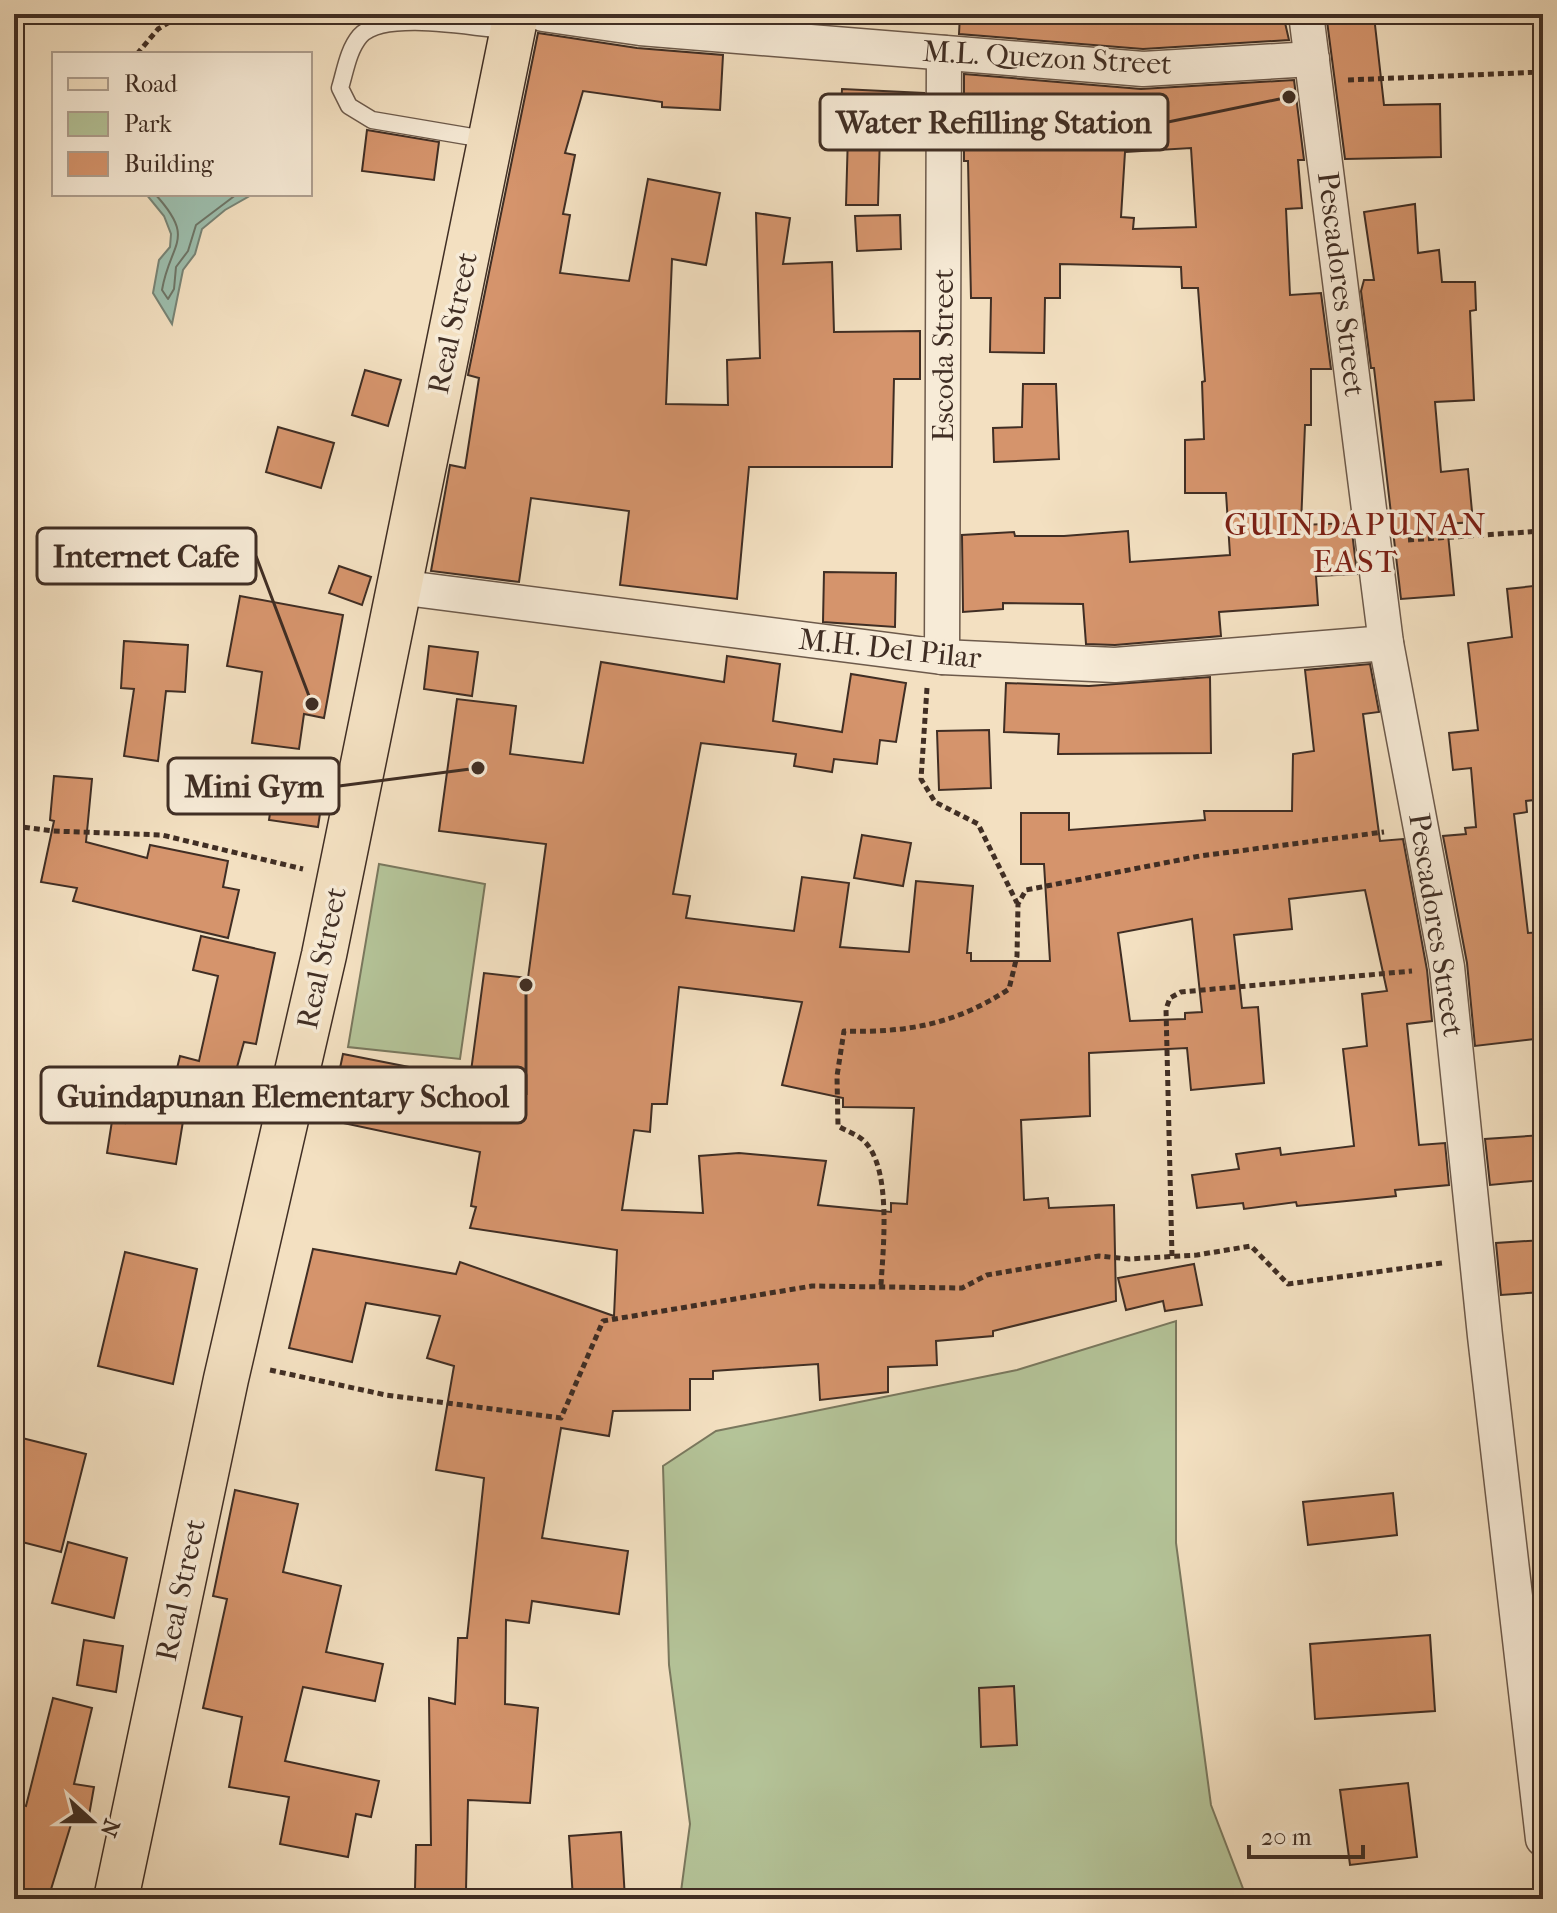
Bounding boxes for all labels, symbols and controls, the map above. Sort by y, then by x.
street label: M.L. Quezon Street [921,34,1173,82]
legend [52,52,312,196]
text: Road [124,70,178,98]
callout: Water Refilling Station [820,94,1168,150]
text: Water Refilling Station [834,104,1152,141]
text: Park [124,110,172,138]
text: Building [124,150,215,178]
street label: Pescadores Street [1310,170,1372,399]
street label: Real Street [421,249,485,397]
street label: Escoda Street [926,268,961,442]
district label: GUINDAPUNAN EAST [1224,506,1488,580]
callout: Internet Cafe [37,528,256,584]
text: Internet Cafe [53,538,239,575]
street label: M.H. Del Pilar [797,622,983,676]
callout: Mini Gym [168,758,339,814]
text: Mini Gym [184,768,324,805]
street label: Pescadores Street [1401,811,1471,1040]
street label: Real Street [290,884,354,1032]
callout: Guindapunan Elementary School [41,1067,526,1123]
text: Guindapunan Elementary School [57,1078,509,1115]
street label: Real Street [149,1516,213,1664]
north arrow [52,1781,132,1861]
scale bar [1249,1809,1363,1859]
text: N [95,1815,125,1841]
text: 20 m [1261,1823,1312,1851]

